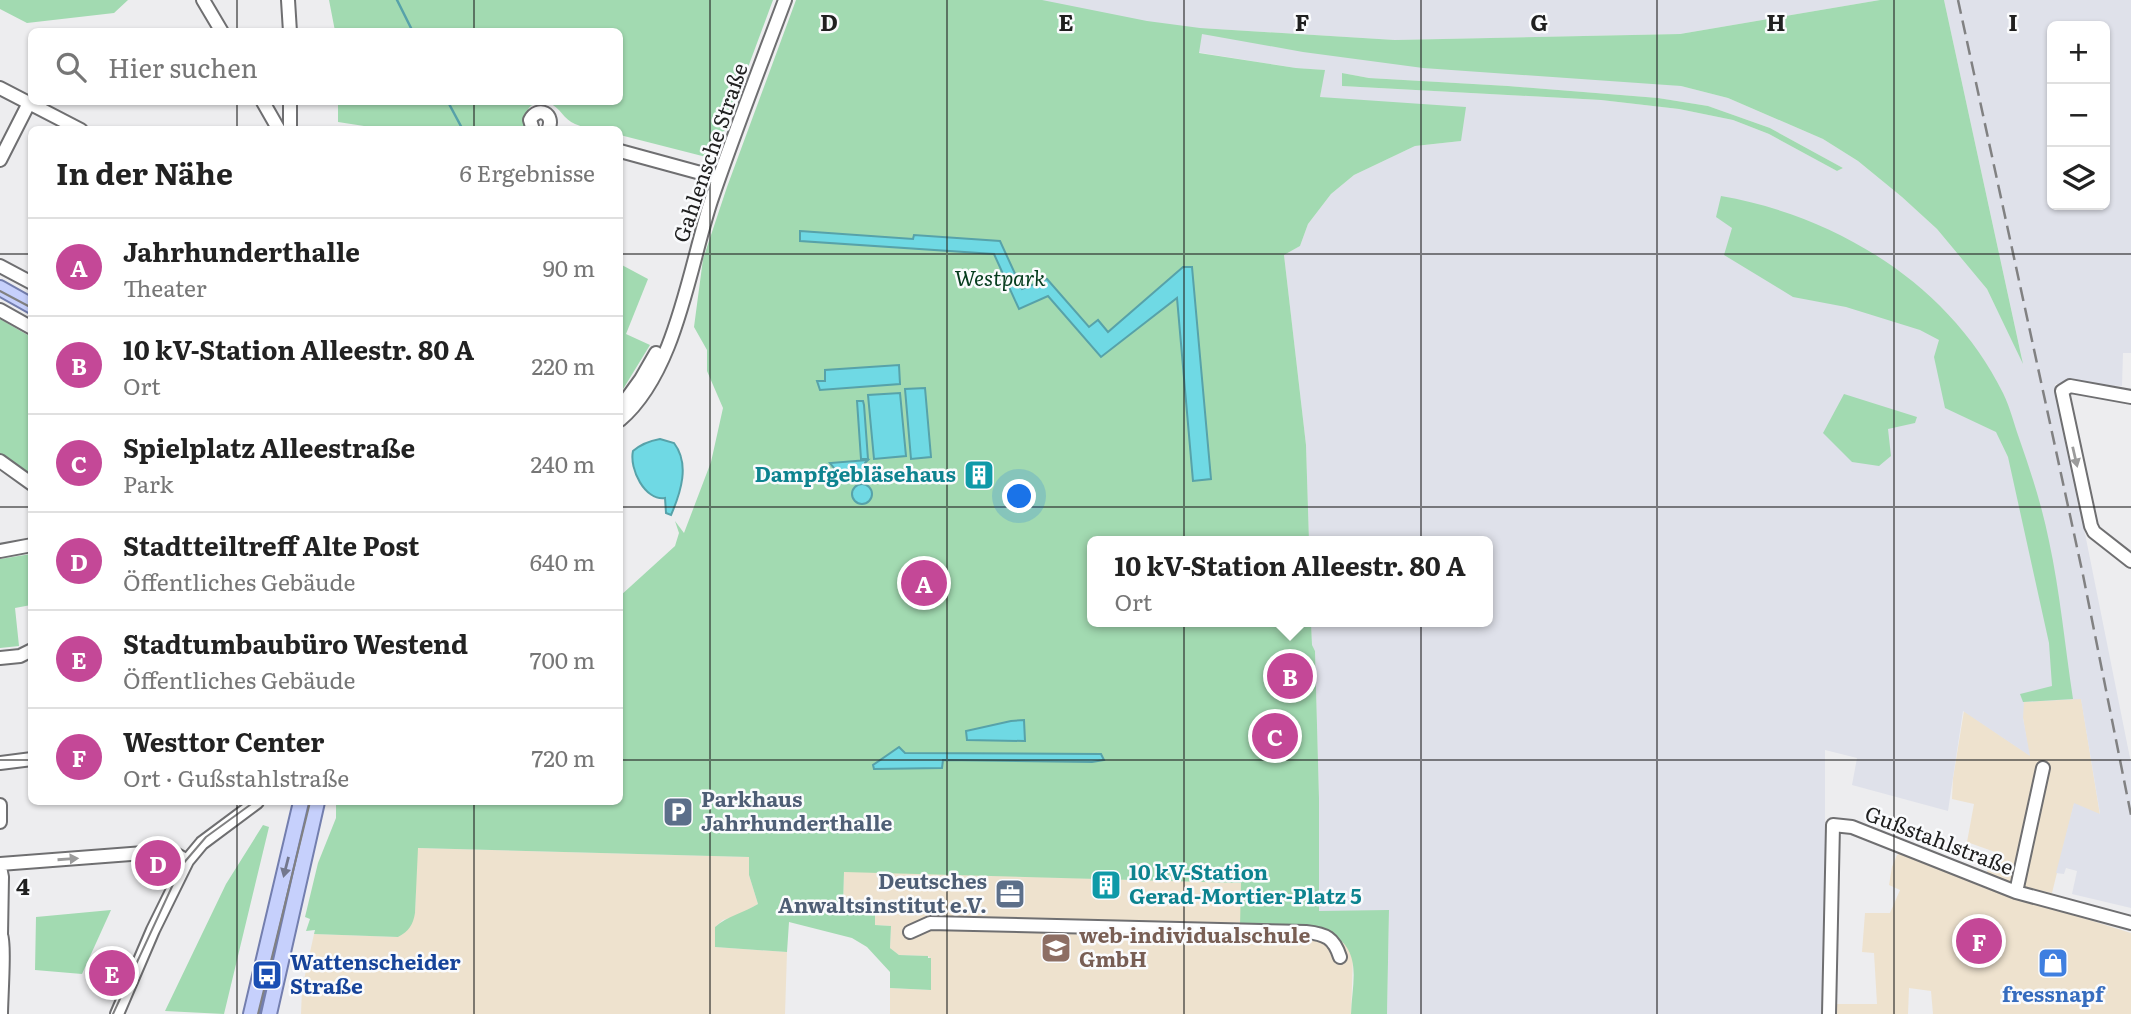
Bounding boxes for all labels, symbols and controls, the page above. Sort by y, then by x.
text: D [820,4,838,38]
text: E [1058,4,1074,38]
text: F [1295,4,1310,38]
text: G [1530,4,1548,38]
text: H [1766,4,1786,38]
text: I [2008,4,2018,38]
map controls [2047,21,2110,210]
button: + [2047,21,2110,84]
search box [28,28,623,105]
text: Hier suchen [108,47,258,86]
icon: search [52,48,90,86]
street label: Gahlensche Straße [663,58,754,246]
button: − [2047,84,2110,147]
button: layers [2047,147,2110,210]
text: In der Nähe [56,150,233,194]
text: 6 Ergebnisse [460,155,595,189]
text: Jahrhunderthalle [123,231,360,270]
text: A [70,250,88,284]
text: 90 m [543,250,595,284]
park label: Westpark [954,261,1046,292]
text: Theater [123,270,207,304]
text: 10 kV-Station Alleestr. 80 A [123,329,474,368]
text: B [71,348,87,382]
text: 220 m [531,348,595,382]
text: Ort [123,368,161,402]
text: Spielplatz Alleestraße [123,427,415,466]
text: C [71,446,87,480]
text: 240 m [530,446,595,480]
one-way arrow [2070,446,2081,468]
place label: Dampfgebläsehaus [755,457,956,488]
building icon: Dampfgebläsehaus [962,458,996,492]
text: Park [123,466,173,500]
your location [1002,479,1036,513]
text: Stadtteiltreff Alte Post [123,525,420,564]
popup [1087,536,1493,627]
text: D [70,544,88,578]
text: 640 m [530,544,595,578]
text: 10 kV-Station Alleestr. 80 A [1114,545,1466,584]
pin: A [901,557,947,609]
text: Öffentliches Gebäude [123,564,355,598]
text: Ort [1114,584,1152,618]
text: Stadtumbaubüro Westend [123,623,468,662]
text: E [71,642,87,676]
text: 700 m [530,642,595,676]
pin: B [1267,650,1313,702]
text: Öffentliches Gebäude [123,662,355,696]
pin: C [1252,710,1298,762]
text: Westtor Center [123,721,324,760]
text: F [72,740,86,774]
text: 720 m [531,740,595,774]
text: Ort · Gußstahlstraße [123,760,349,794]
place label: Parkhaus Jahrhunderthalle [701,782,892,837]
parking icon: Parkhaus Jahrhunderthalle [661,795,695,829]
street label: Gußstahlstraße [1861,796,2019,881]
pin: D [135,837,181,889]
one-way arrow [57,853,79,864]
place label: 10 kV-Station Gerad-Mortier-Platz 5 [1129,855,1362,910]
one-way arrow [280,856,291,878]
place label: Deutsches Anwaltsinstitut e.V. [778,864,987,919]
text: 4 [16,868,30,902]
building icon: 10 kV-Station Gerad-Mortier-Platz 5 [1089,868,1123,902]
office icon: Deutsches Anwaltsinstitut e.V. [993,877,1027,911]
pin: F [1956,915,2002,967]
place label: web-individualschule GmbH [1079,918,1310,973]
school or university icon: web-individualschule GmbH [1039,931,1073,965]
place label: Wattenscheider Straße [290,945,461,1000]
shop icon: fressnapf [2036,946,2070,980]
pin: E [89,947,135,999]
bus stop icon: Wattenscheider Straße [250,958,284,992]
place label: fressnapf [2002,977,2106,1008]

